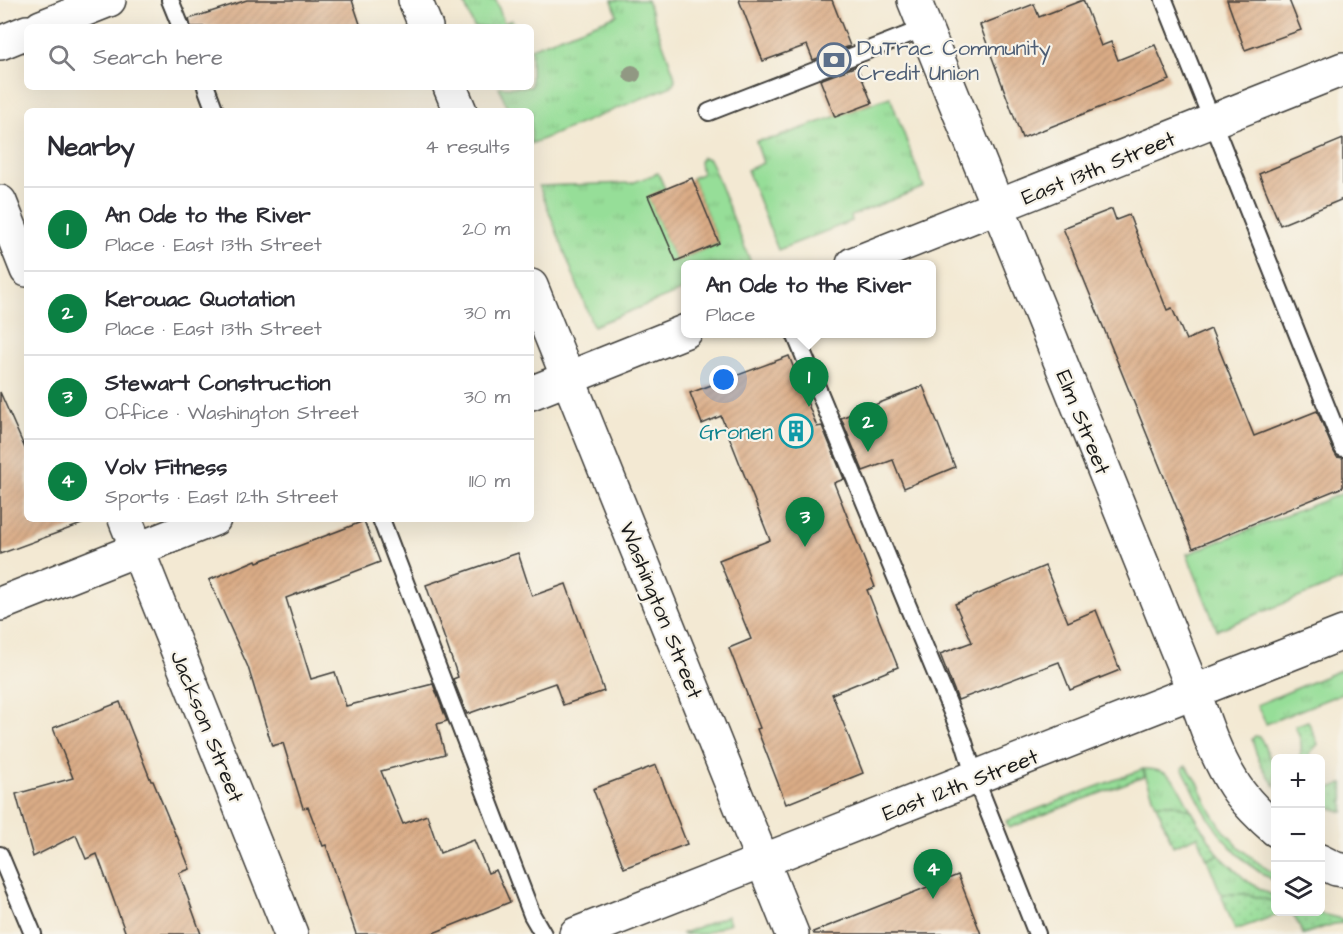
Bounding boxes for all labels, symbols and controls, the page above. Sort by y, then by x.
search box [24,24,534,90]
place label: DuTrac Community Credit Union [857,33,1051,89]
icon: search [45,41,78,74]
text: Search here [93,42,223,73]
bank icon: DuTrac Community Credit Union [816,42,852,78]
street label: East 13th Street [1017,123,1180,213]
text: Nearby [48,129,135,165]
text: 4 results [425,133,510,161]
text: An Ode to the River [105,200,311,231]
text: 1 [66,215,69,243]
text: 20 m [462,215,510,243]
text: Place · East 13th Street [105,231,322,259]
popup [681,260,936,338]
text: An Ode to the River [706,270,911,301]
text: Kerouac Quotation [105,284,295,315]
text: 2 [62,299,73,327]
text: 30 m [464,299,510,327]
text: Place [706,301,755,329]
text: Place · East 13th Street [105,315,322,343]
pin: 1 [790,358,828,407]
your location [709,365,738,394]
street label: Elm Street [1048,366,1118,480]
text: Stewart Construction [105,368,330,399]
text: 3 [62,383,73,411]
text: 30 m [464,383,510,411]
text: Office · Washington Street [105,399,359,427]
pin: 2 [848,402,888,452]
building icon: Gronen [778,413,814,449]
place label: Gronen [699,417,773,448]
text: Volv Fitness [105,452,227,483]
text: 4 [61,467,74,495]
text: 110 m [469,467,510,495]
text: Sports · East 12th Street [105,483,338,511]
pin: 3 [786,498,824,547]
street label: Washington Street [610,517,710,704]
street label: Jackson Street [162,646,251,807]
street label: East 12th Street [878,741,1043,829]
map controls [1271,754,1325,916]
button: + [1271,754,1325,808]
button: − [1271,808,1325,862]
pin: 4 [914,850,952,899]
button: layers [1271,862,1325,916]

